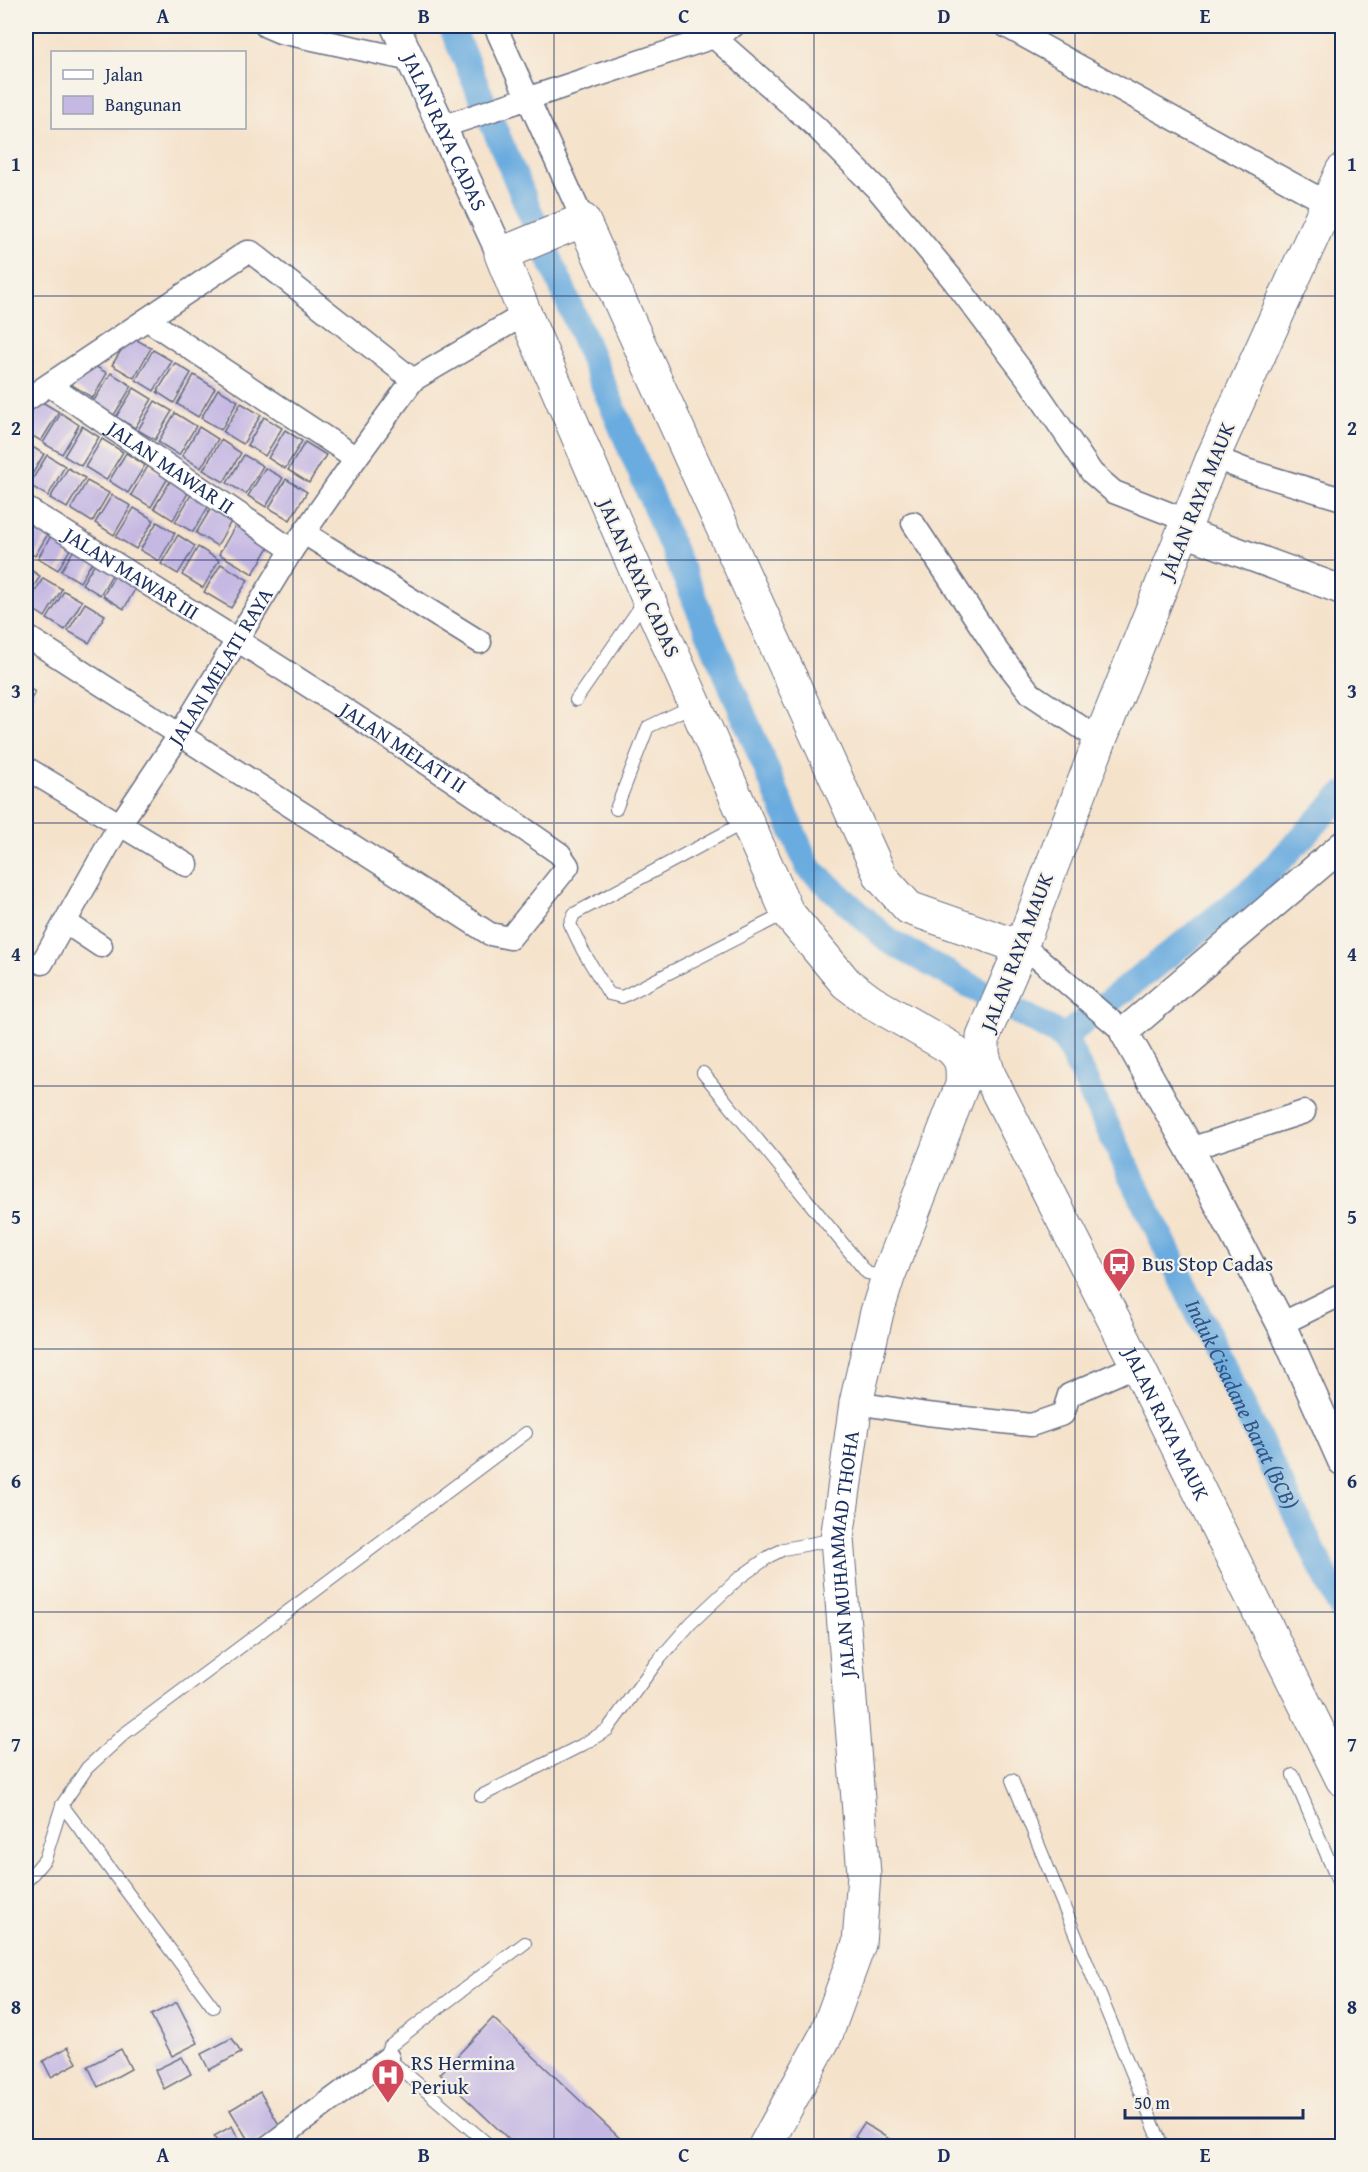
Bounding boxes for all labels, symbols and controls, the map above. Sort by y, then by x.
text: A [157,1,170,30]
text: B [418,1,430,30]
text: C [678,1,690,30]
text: D [937,1,951,30]
text: E [1200,1,1211,30]
street label: JALAN RAYA CADAS [393,45,495,216]
legend [51,51,246,129]
text: Jalan [103,61,143,88]
text: Bangunan [105,91,181,118]
text: 1 [11,149,21,178]
text: 1 [1347,149,1357,178]
street label: JALAN MAWAR II [98,411,241,522]
text: 2 [11,413,21,442]
text: 2 [1347,413,1357,442]
street label: JALAN RAYA MAUK [1150,417,1242,587]
street label: JALAN RAYA CADAS [589,491,688,662]
street label: JALAN MAWAR III [55,518,205,627]
street label: JALAN MELATI RAYA [159,582,281,754]
text: 3 [11,676,21,705]
text: 3 [1347,676,1357,705]
street label: JALAN MELATI II [331,692,473,801]
street label: JALAN RAYA MAUK [971,868,1061,1038]
text: 4 [11,939,21,968]
text: 4 [1347,939,1357,968]
text: 5 [11,1202,21,1231]
text: 5 [1347,1202,1357,1231]
bus stop icon: Bus Stop Cadas [1101,1246,1137,1293]
place label: Bus Stop Cadas [1142,1248,1273,1279]
water label: Induk Cisadane Barat (BCB) [1177,1293,1307,1515]
street label: JALAN RAYA MAUK [1114,1339,1218,1506]
street label: JALAN MUHAMMAD THOHA [821,1428,867,1682]
text: 6 [11,1466,21,1495]
text: 6 [1347,1466,1357,1495]
text: 7 [11,1729,21,1758]
text: 7 [1347,1729,1357,1758]
text: 8 [11,1992,21,2021]
text: 8 [1347,1992,1357,2021]
place label: RS Hermina Periuk [411,2047,515,2102]
hospital icon: RS Hermina Periuk [370,2057,406,2104]
scale bar [1125,2082,1304,2120]
text: 50 m [1134,2089,1170,2116]
text: A [157,2140,170,2169]
text: B [418,2140,430,2169]
text: C [678,2140,690,2169]
text: D [937,2140,951,2169]
text: E [1200,2140,1211,2169]

